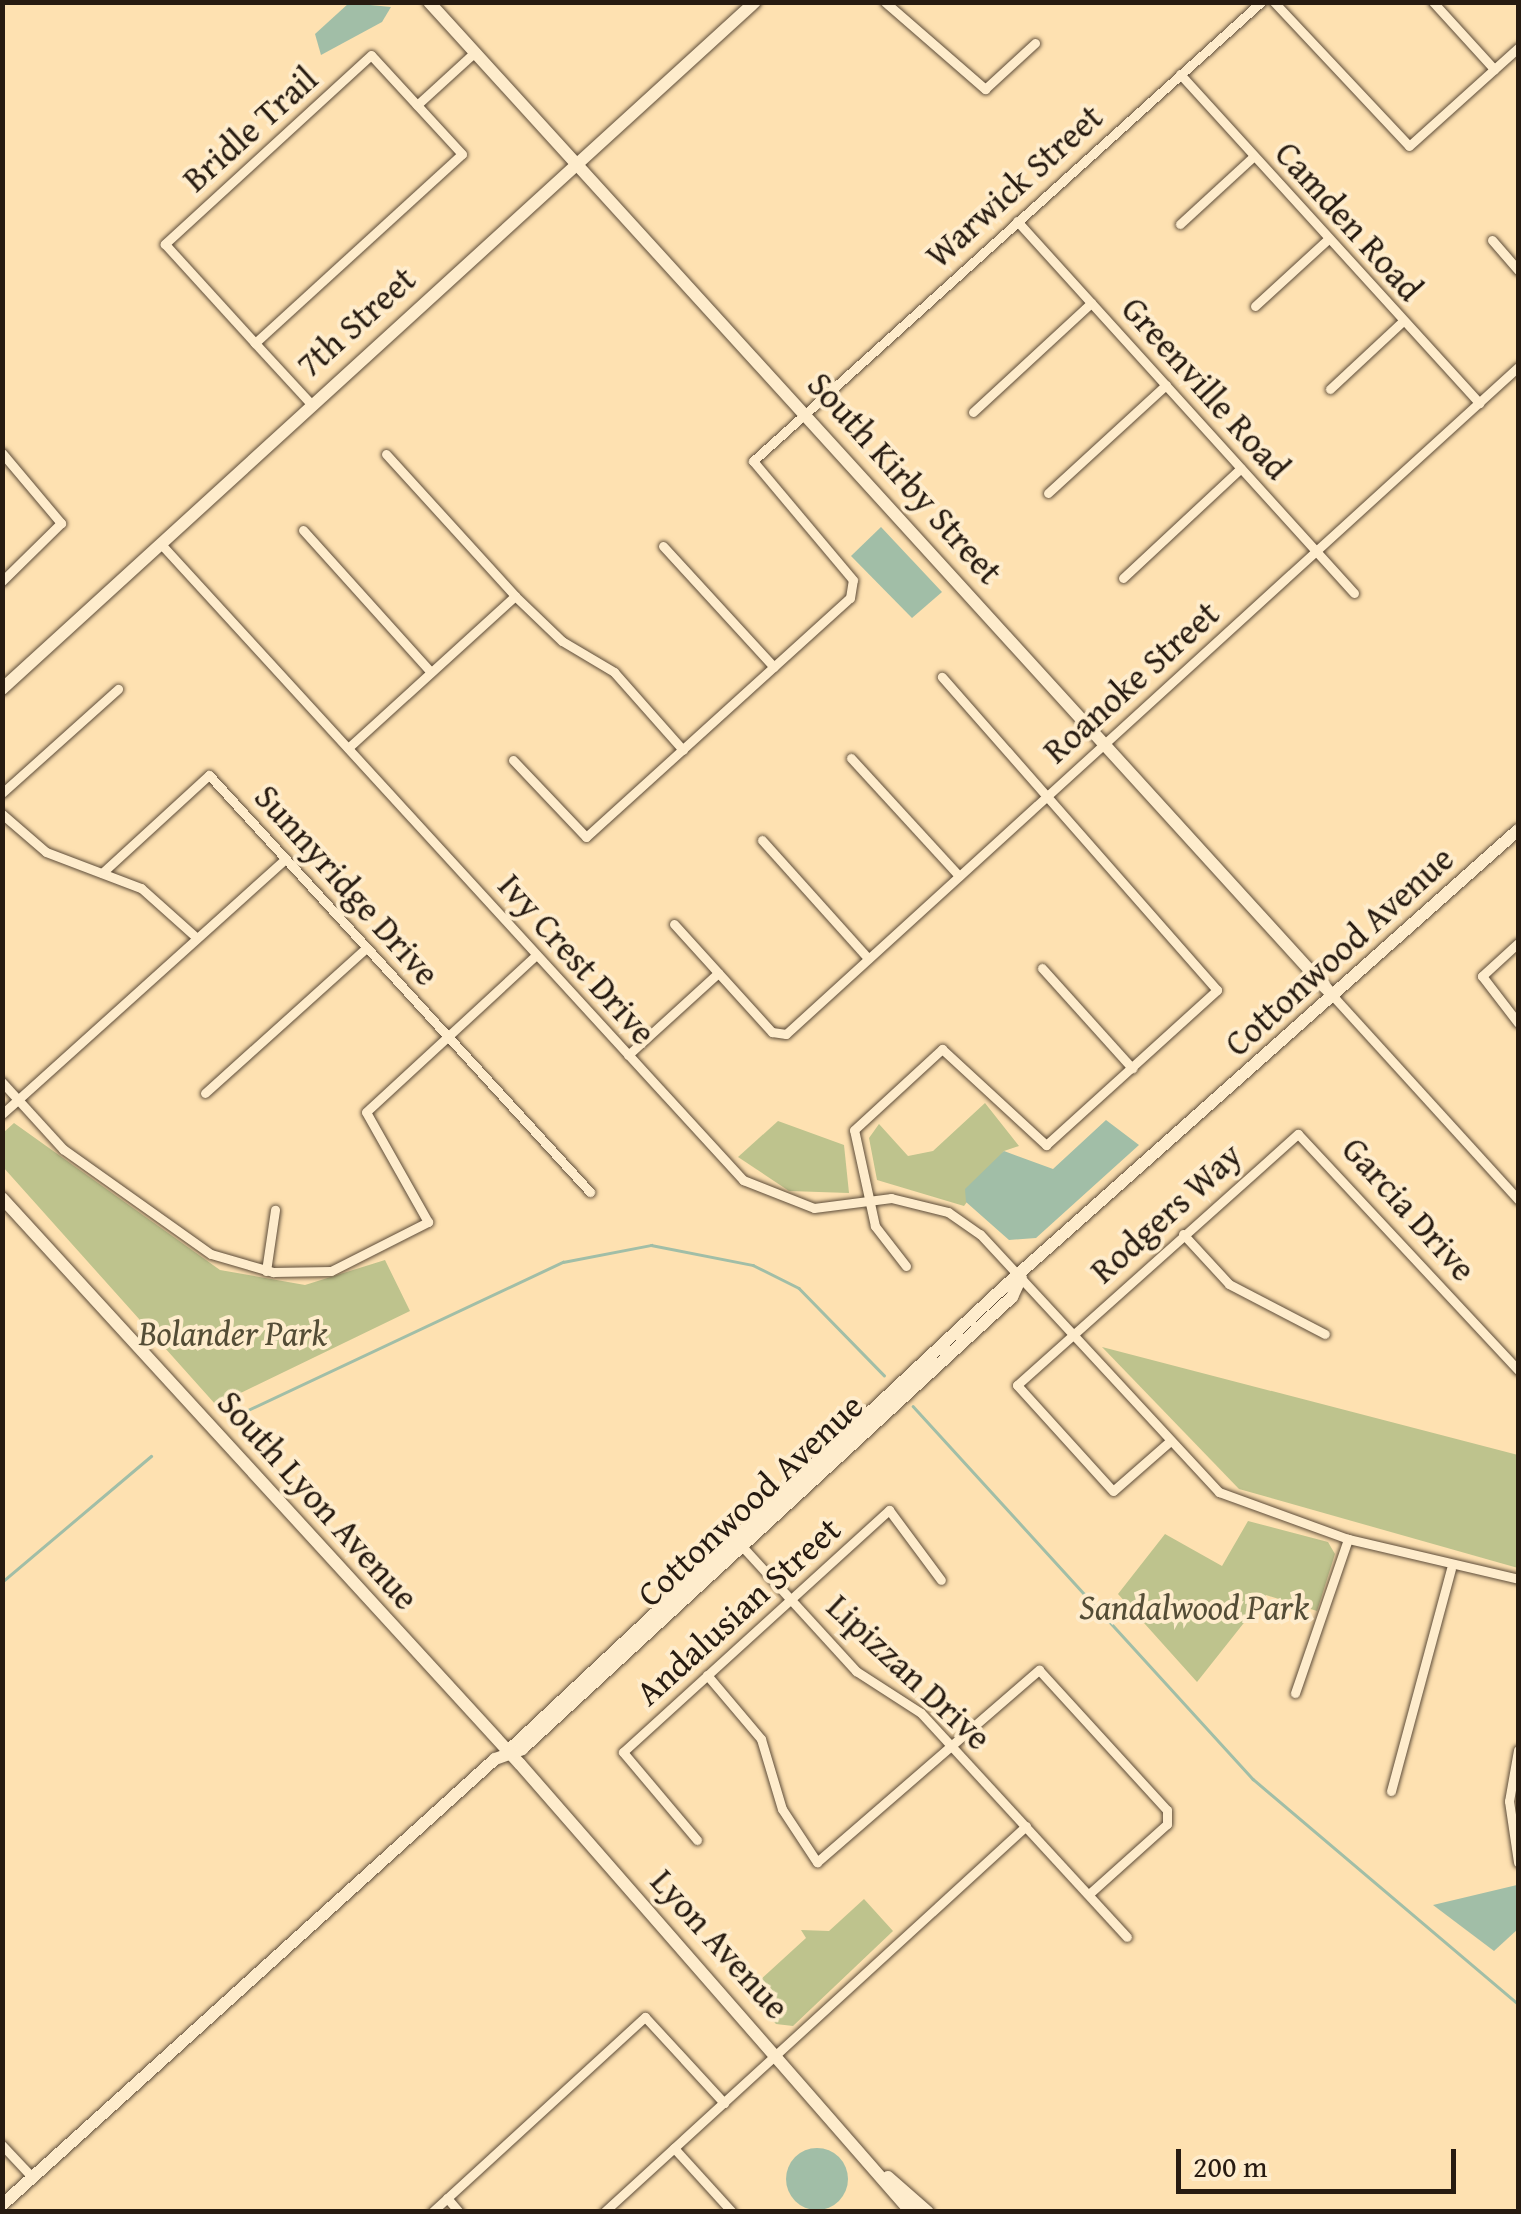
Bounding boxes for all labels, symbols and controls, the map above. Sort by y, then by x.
street label: Bridle Trail [174,58,326,200]
street label: Warwick Street [917,96,1111,276]
street label: Camden Road [1267,133,1431,309]
street label: 7th Street [288,258,424,386]
street label: Greenville Road [1113,288,1299,488]
street label: South Kirby Street [799,363,1011,593]
street label: Roanoke Street [1035,592,1227,772]
street label: Sunnyridge Drive [246,776,448,994]
street label: Cottonwood Avenue [1216,837,1462,1065]
street label: Ivy Crest Drive [489,865,665,1053]
street label: Garcia Drive [1333,1128,1485,1290]
street label: Rodgers Way [1082,1134,1250,1292]
park label: Bolander Park [139,1312,327,1354]
street label: South Lyon Avenue [209,1382,427,1618]
street label: Cottonwood Avenue [629,1385,871,1615]
street label: Andalusian Street [627,1508,849,1714]
street label: Lipizzan Drive [818,1585,1000,1759]
park label: Sandalwood Park [1079,1586,1309,1628]
street label: Lyon Avenue [642,1861,798,2027]
scale bar [1181,2129,1461,2191]
text: 200 m [1193,2144,1267,2188]

